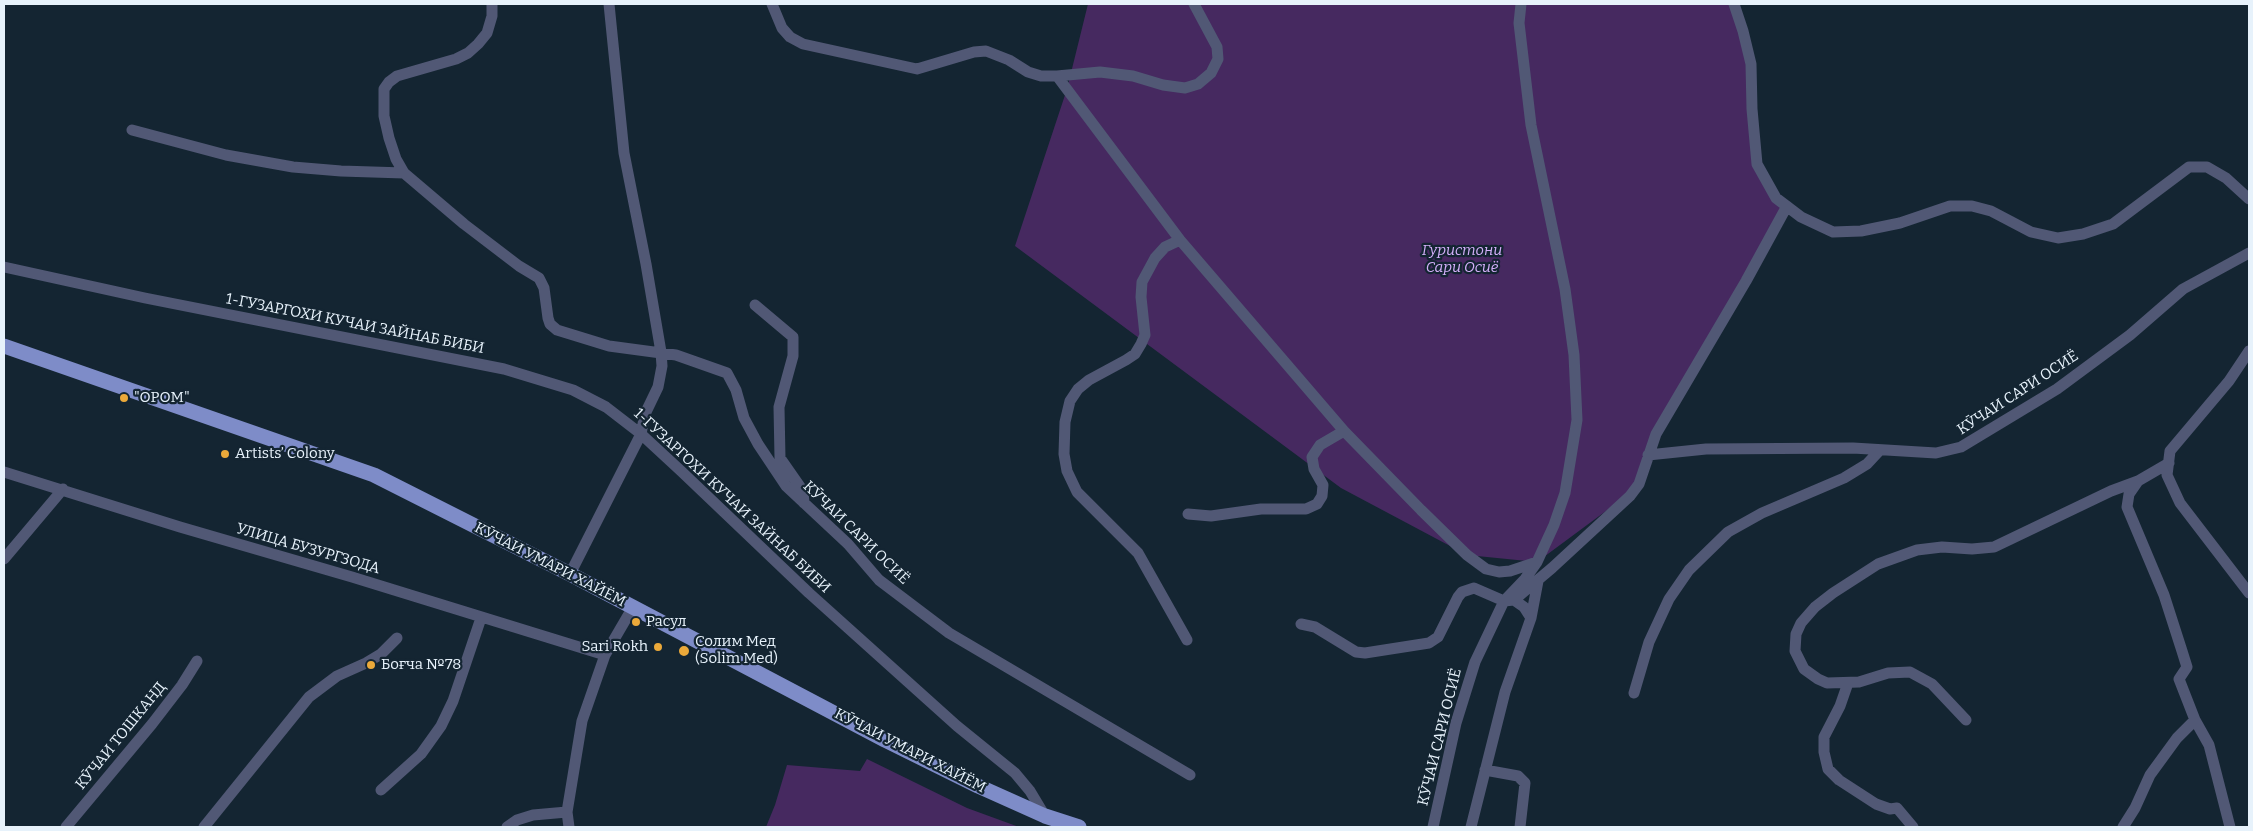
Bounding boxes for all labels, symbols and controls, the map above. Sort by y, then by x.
park label: Гуристони Сари Осиё [1422,242,1502,277]
street label: 1-ГУЗАРГОХИ КУЧАИ ЗАЙНАБ БИБИ [224,290,486,358]
street label: КӮЧАИ САРИ ОСИЁ [1954,347,2082,439]
place label: "OPOM" [134,389,190,407]
marker: "OPOM" [118,392,130,404]
street label: 1-ГУЗАРГОХИ КУЧАИ ЗАЙНАБ БИБИ [630,405,834,597]
place label: Artists’ Colony [235,445,335,463]
marker: Artists’ Colony [219,448,231,460]
street label: КӮЧАИ САРИ ОСИЁ [799,478,913,588]
street label: КӮЧАИ УМАРИ ХАЙЁМ [471,519,629,611]
street label: УЛИЦА БУЗУРГЗОДА [234,520,382,578]
place label: Расул [646,613,686,631]
marker: Расул [630,616,642,628]
place label: Солим Мед (Solim Med) [695,633,778,668]
place label: Sari Rokh [581,638,648,656]
marker: Sari Rokh [652,641,664,653]
marker: Солим Мед (Solim Med) [677,644,691,658]
place label: Боғча №78 [381,656,461,674]
marker: Боғча №78 [365,659,377,671]
street label: КӮЧАИ САРИ ОСИЁ [1414,666,1466,808]
street label: КӮЧАИ ТОШКАНД [72,679,170,793]
street label: КӮЧАИ УМАРИ ХАЙЁМ [831,705,989,797]

